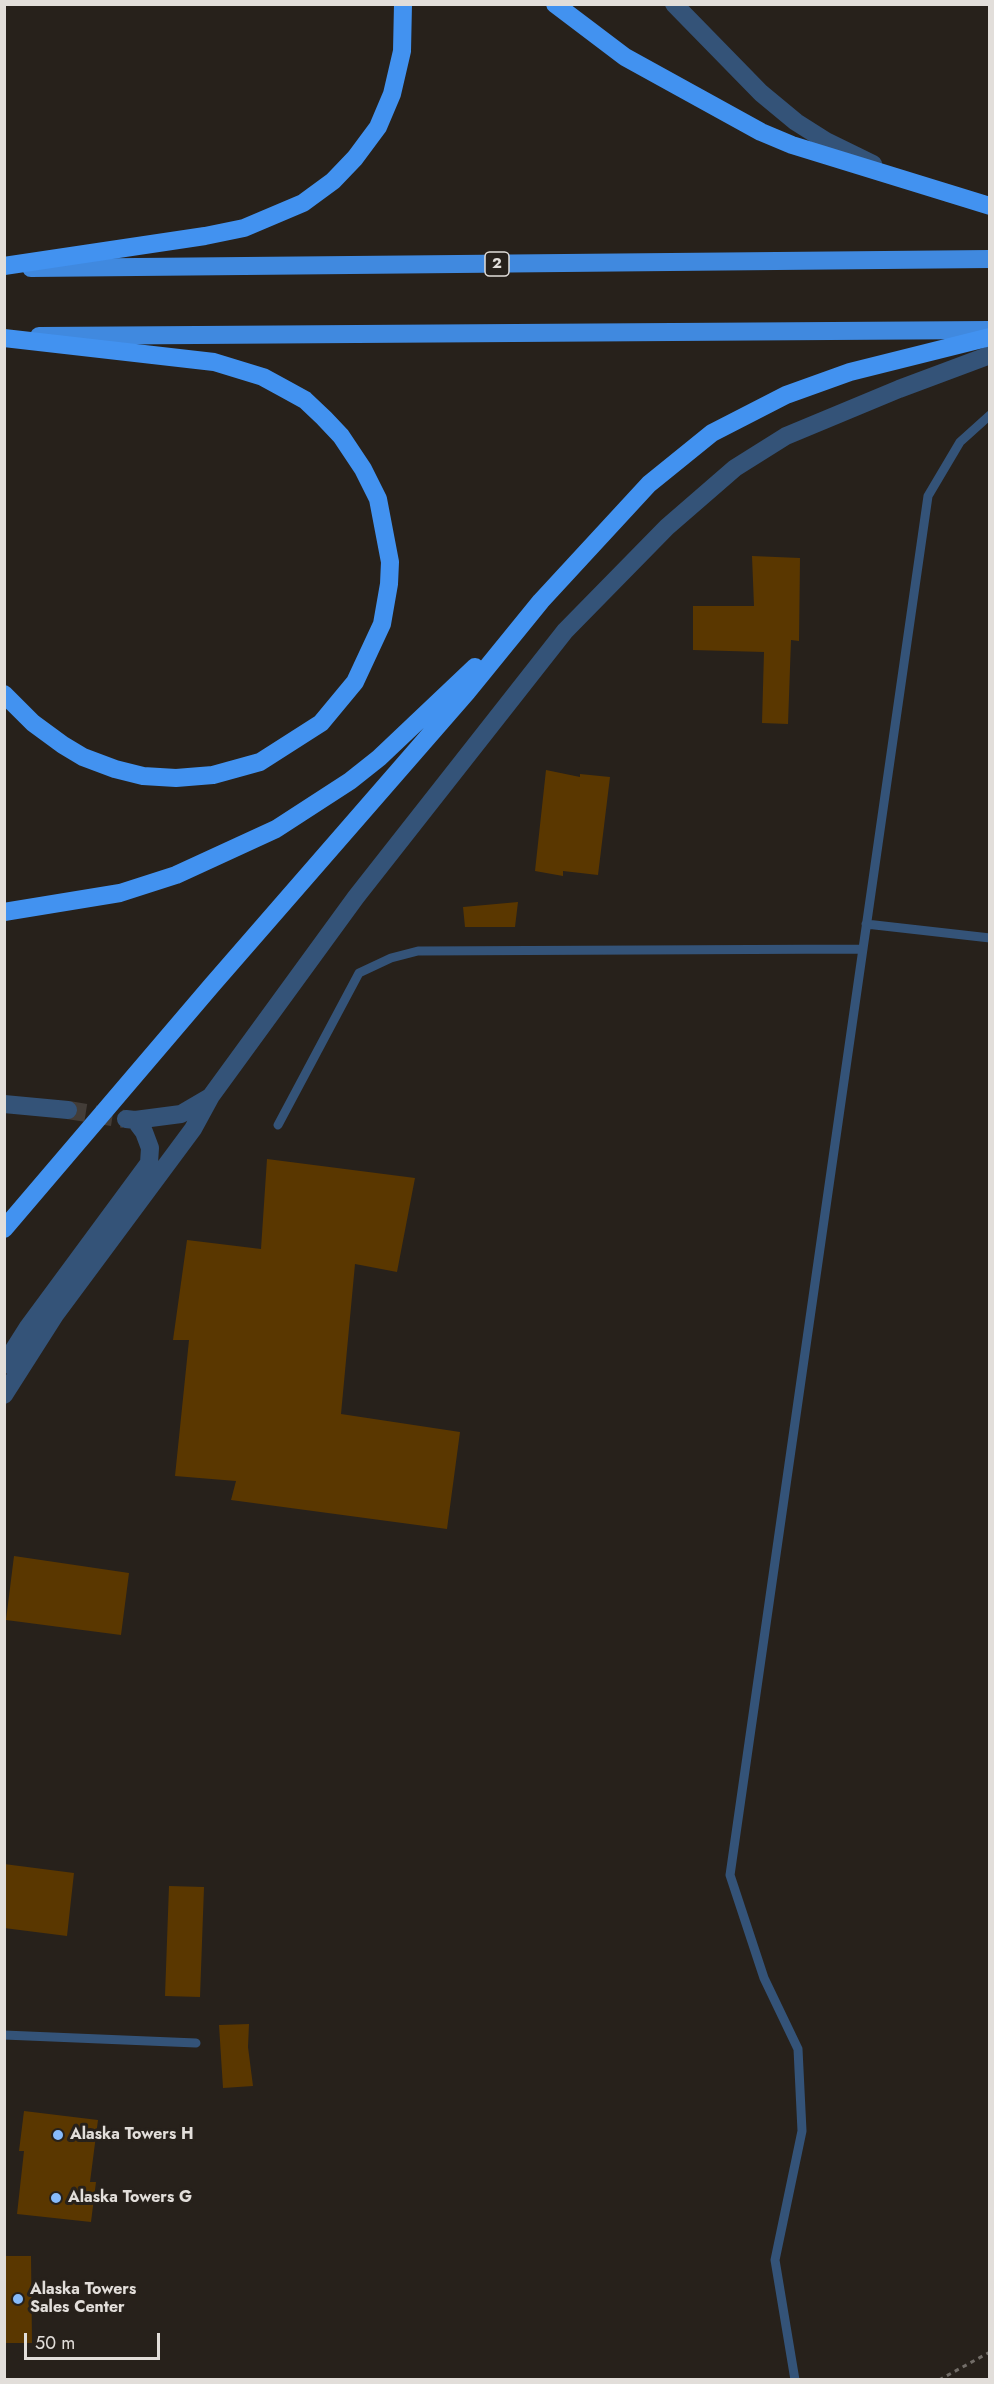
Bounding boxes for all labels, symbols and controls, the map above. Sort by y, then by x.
road number: 2 [485,252,509,276]
place label: Alaska Towers H [70,2125,194,2145]
marker: Alaska Towers H [51,2128,65,2142]
place label: Alaska Towers G [68,2188,192,2208]
marker: Alaska Towers G [49,2191,63,2205]
place label: Alaska Towers Sales Center [30,2280,136,2318]
marker: Alaska Towers Sales Center [11,2292,25,2306]
scale bar [27,2321,164,2359]
text: 50 m [35,2330,75,2356]

